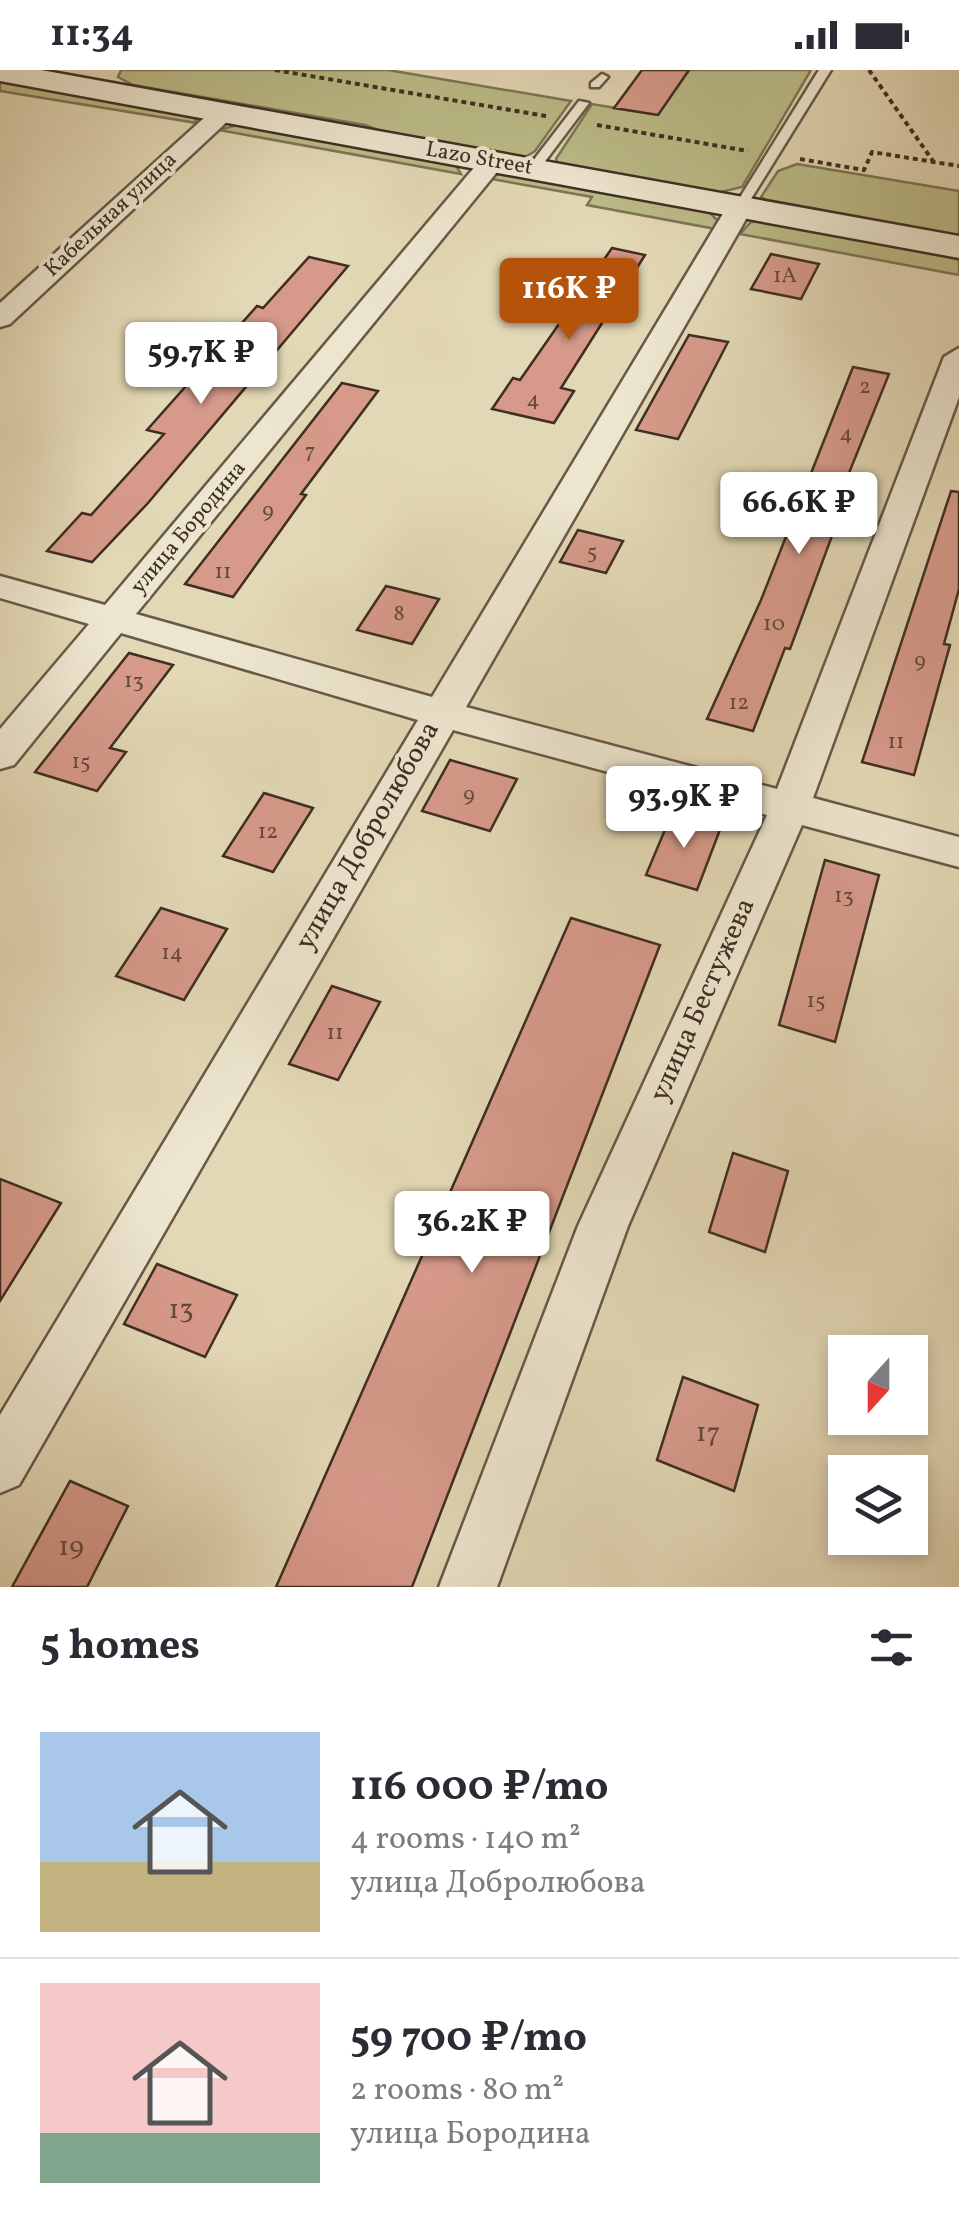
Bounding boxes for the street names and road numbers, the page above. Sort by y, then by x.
street label: Lazo Street [423,134,535,184]
street label: Кабельная улица [38,145,184,285]
street label: улица Бородина [124,455,254,601]
street label: улица Добролюбова [286,714,450,958]
street label: улица Бестужева [641,892,765,1108]

